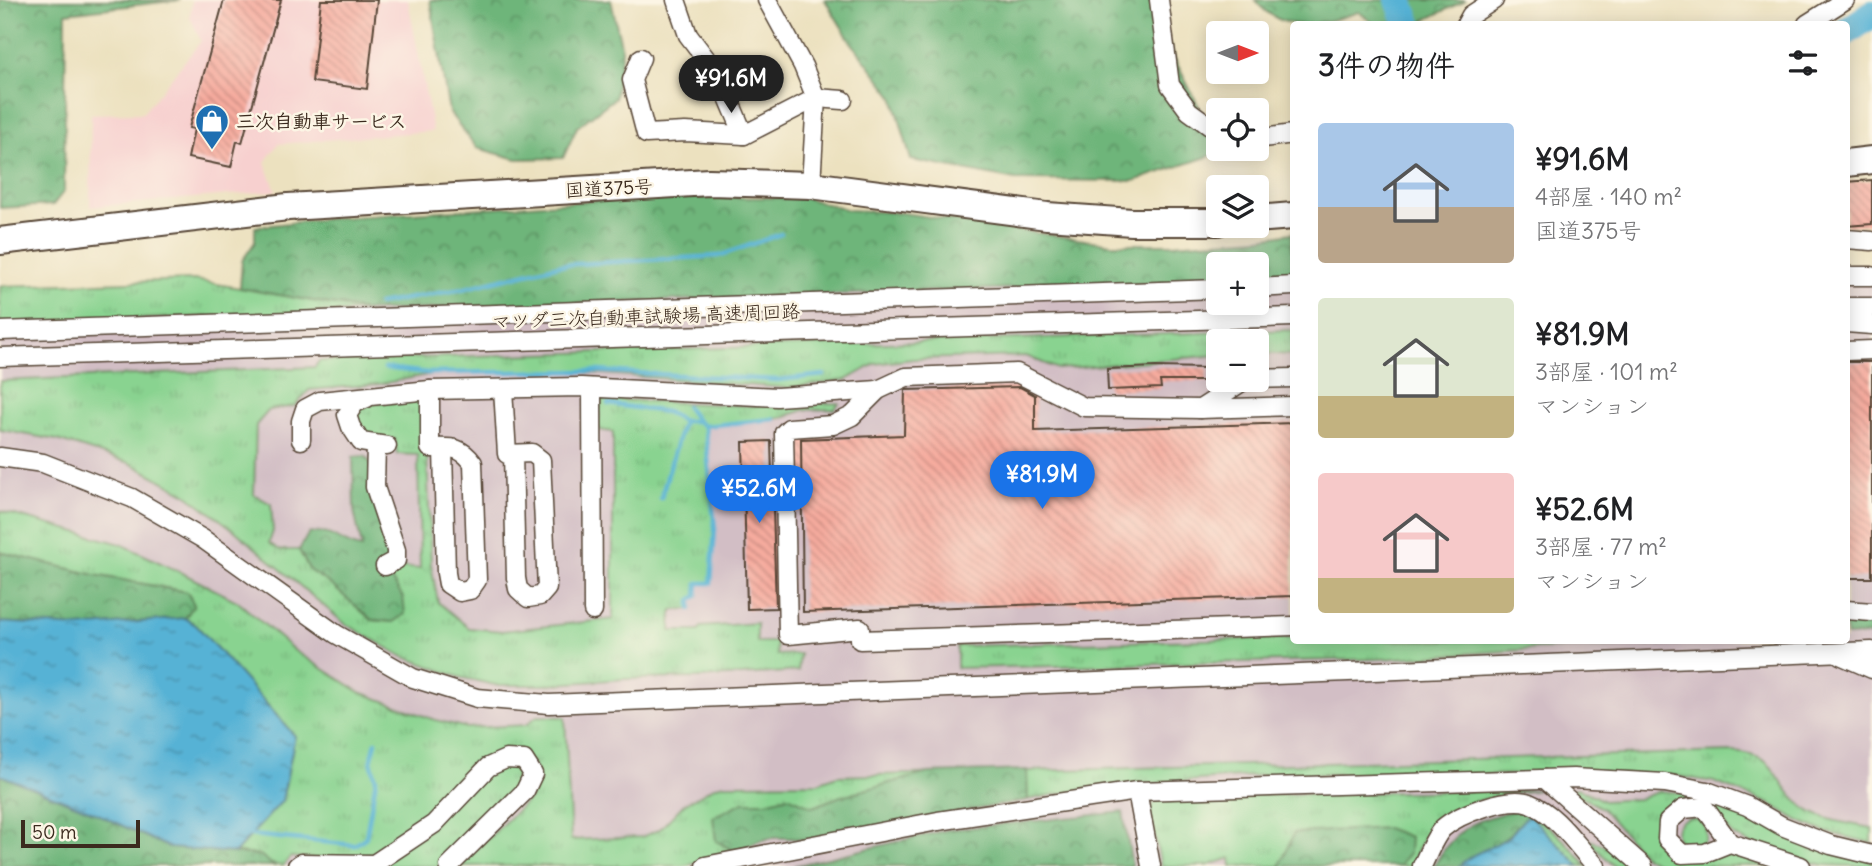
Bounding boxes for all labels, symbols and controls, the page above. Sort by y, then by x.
north arrow [1206,21,1269,84]
map controls [1206,21,1269,392]
icon: filters [1784,44,1822,82]
text: 3件の物件 [1318,46,1455,84]
pin: ¥91.6M [674,55,788,115]
text: ¥91.6M [695,63,767,92]
button: locate [1206,98,1269,161]
shop icon: 三次自動車サービス [193,102,231,151]
place label: 三次自動車サービス [236,109,407,133]
text: ¥91.6M [1535,140,1630,178]
icon: home [1374,151,1458,235]
street label: 国道375号 [564,174,654,202]
button: layers [1206,175,1269,238]
text: 4部屋 · 140 m² [1535,182,1682,211]
text: 国道375号 [1535,216,1642,245]
button: + [1206,252,1269,315]
street label: マツダ三次自動車試験場 高速周回路 [491,299,801,333]
text: ¥81.9M [1535,315,1630,353]
icon: home [1374,326,1458,410]
button: − [1206,329,1269,392]
text: 3部屋 · 101 m² [1535,357,1678,386]
text: マンション [1535,391,1649,420]
pin: ¥81.9M [985,452,1099,511]
text: ¥81.9M [1006,459,1078,488]
pin: ¥52.6M [702,466,816,525]
text: ¥52.6M [721,473,797,502]
text: ¥52.6M [1535,490,1634,528]
icon: home [1374,501,1458,585]
text: 3部屋 · 77 m² [1535,532,1667,561]
text: マンション [1535,566,1649,595]
scale bar [21,817,140,849]
text: 50 m [32,820,77,844]

